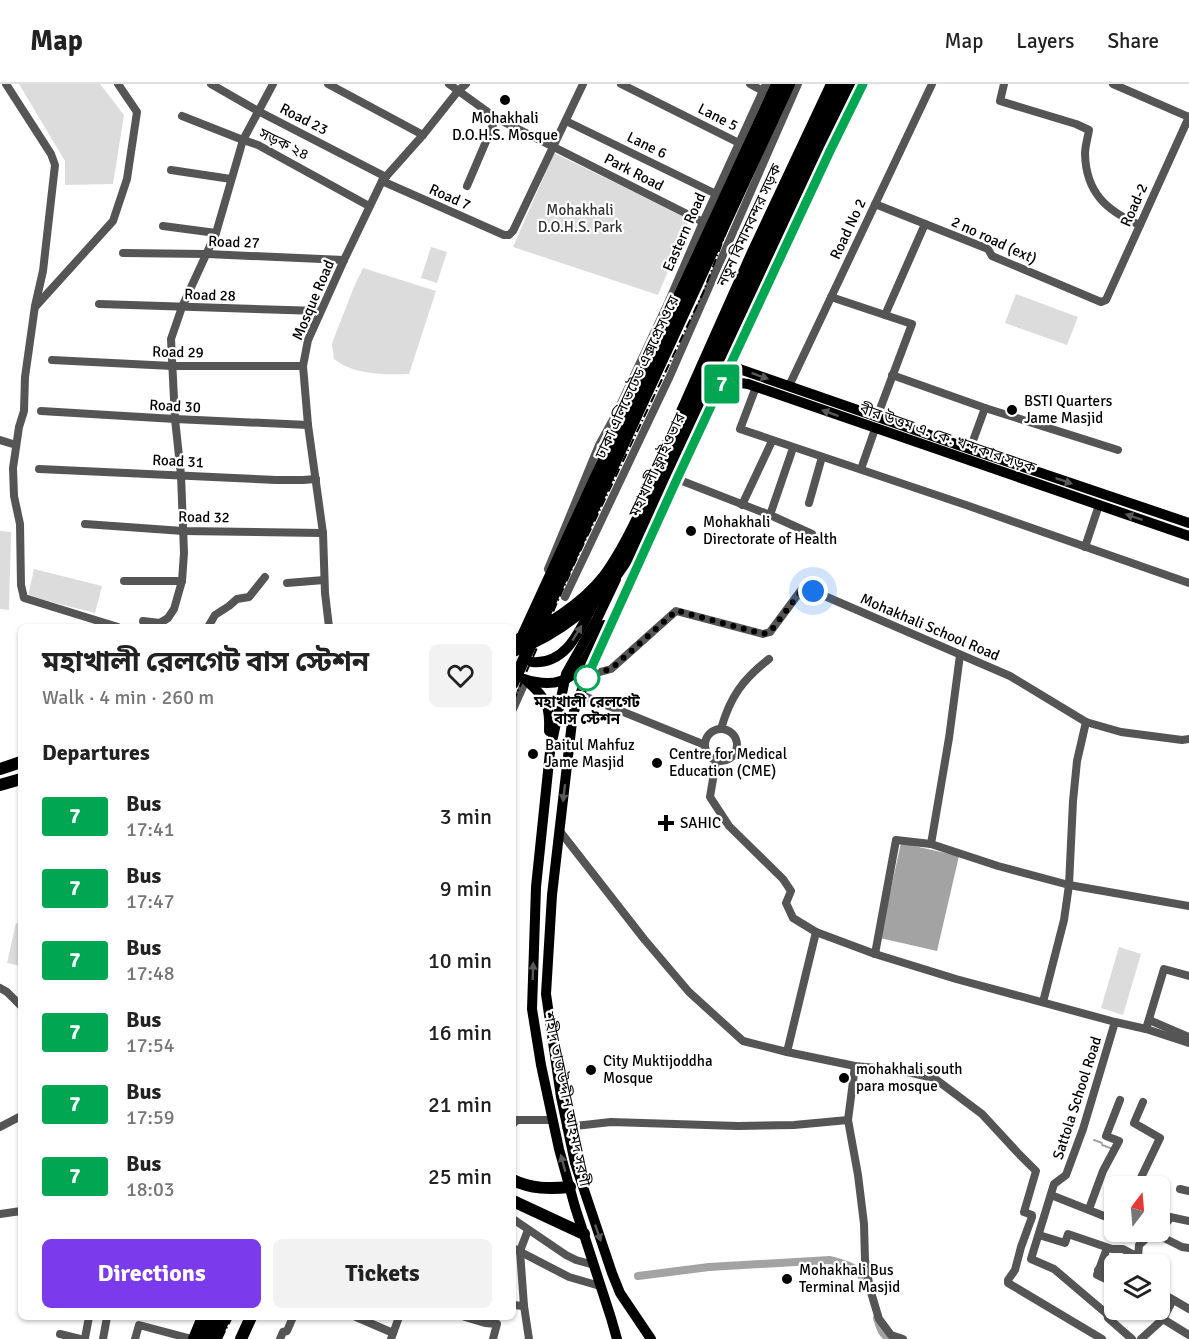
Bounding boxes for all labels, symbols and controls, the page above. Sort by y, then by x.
text: Map [30,24,83,58]
text: Map [945,28,983,54]
text: Layers [1016,28,1074,54]
text: Share [1107,28,1159,54]
marker: Mohakhali D.O.H.S. Mosque [498,93,512,107]
street label: Road 23 [277,99,331,139]
street label: Lane 5 [695,99,741,135]
place label: Mohakhali D.O.H.S. Mosque [452,109,558,144]
street label: সড়ক ২৪ [255,124,312,164]
street label: Lane 6 [624,128,670,162]
street label: Park Road [601,149,667,195]
street label: নতুন বিমানবন্দর সড়ক [712,160,786,290]
street label: Road 7 [426,180,474,214]
street label: Road-2 [1117,181,1151,229]
street label: Eastern Road [659,190,709,274]
street label: Road No 2 [826,196,870,262]
park label: Mohakhali D.O.H.S. Park [538,201,623,236]
street label: 2 no road (ext) [948,212,1040,268]
street label: Road 27 [208,232,260,252]
street label: Mosque Road [288,257,338,343]
street label: Road 28 [184,285,236,305]
street label: ঢাকা এলিভেটেড এক্সপ্রেসওয়ে [591,292,683,462]
street label: Road 29 [152,343,204,361]
line badge: 7 [702,364,742,404]
text: 7 [716,371,728,397]
one-way arrow [751,372,769,381]
place label: BSTI Quarters Jame Masjid [1024,392,1113,427]
street label: Road 30 [149,396,201,416]
street label: বীর উত্তম এ. কে. খন্দকার সড়ক [857,399,1039,477]
marker: BSTI Quarters Jame Masjid [1005,403,1019,417]
one-way arrow [821,408,839,418]
street label: মহাখালী ফ্লাইওভার [625,409,689,521]
street label: Road 31 [152,451,204,471]
one-way arrow [1055,477,1073,486]
street label: Road 32 [178,508,230,526]
one-way arrow [1125,511,1143,521]
place label: Mohakhali Directorate of Health [703,513,837,548]
marker: Mohakhali Directorate of Health [684,524,698,538]
your location [798,576,828,606]
street label: Mohakhali School Road [858,589,1002,665]
one-way arrow [572,625,583,641]
button: heart [429,644,492,707]
text: মহাখালী রেলগেট বাস স্টেশন [42,645,369,679]
marker: মহাখালী রেলগেট বাস স্টেশন [574,665,600,691]
text: Walk · 4 min · 260 m [42,685,214,710]
place label: মহাখালী রেলগেট বাস স্টেশন [533,693,641,728]
place label: Baitul Mahfuz Jame Masjid [545,736,635,771]
text: Departures [42,739,150,766]
place label: Centre for Medical Education (CME) [669,745,787,780]
marker: Baitul Mahfuz Jame Masjid [526,747,540,761]
marker: Centre for Medical Education (CME) [650,756,664,770]
one-way arrow [559,784,568,803]
text: Bus [126,790,161,817]
text: 7 [69,803,81,829]
text: 3 min [440,803,492,830]
marker: SAHIC [657,814,675,832]
place label: SAHIC [680,814,721,832]
text: 17:41 [126,817,175,842]
text: Bus [126,862,161,889]
text: 7 [69,875,81,901]
text: 9 min [440,875,492,902]
text: 17:47 [126,889,175,914]
text: Bus [126,934,161,961]
text: 7 [69,947,81,973]
text: 10 min [428,947,492,974]
text: 17:48 [126,961,175,986]
one-way arrow [529,961,538,980]
text: Bus [126,1006,161,1033]
street label: শহীদ তাজউদ্দীন আহমদ সরণী [539,1009,595,1189]
text: 7 [69,1019,81,1045]
text: 16 min [428,1019,492,1046]
text: 17:54 [126,1033,175,1058]
street label: Sattola School Road [1049,1034,1105,1162]
place label: City Muktijoddha Mosque [603,1052,713,1087]
place label: mohakhali south para mosque [856,1060,963,1095]
marker: City Muktijoddha Mosque [584,1063,598,1077]
marker: mohakhali south para mosque [837,1071,851,1085]
text: Bus [126,1078,161,1105]
text: 7 [69,1091,81,1117]
text: 21 min [428,1091,492,1118]
text: 17:59 [126,1105,175,1130]
text: Bus [126,1150,161,1177]
one-way arrow [558,1153,567,1171]
text: 7 [69,1163,81,1189]
text: 25 min [428,1163,492,1190]
north arrow [1104,1176,1170,1242]
map controls [1104,1176,1170,1320]
text: 18:03 [126,1177,175,1202]
one-way arrow [594,1224,604,1242]
button: Directions [42,1239,261,1308]
button: Tickets [273,1239,492,1308]
button: layers [1104,1254,1170,1320]
place label: Mohakhali Bus Terminal Masjid [799,1261,900,1296]
marker: Mohakhali Bus Terminal Masjid [780,1272,794,1286]

